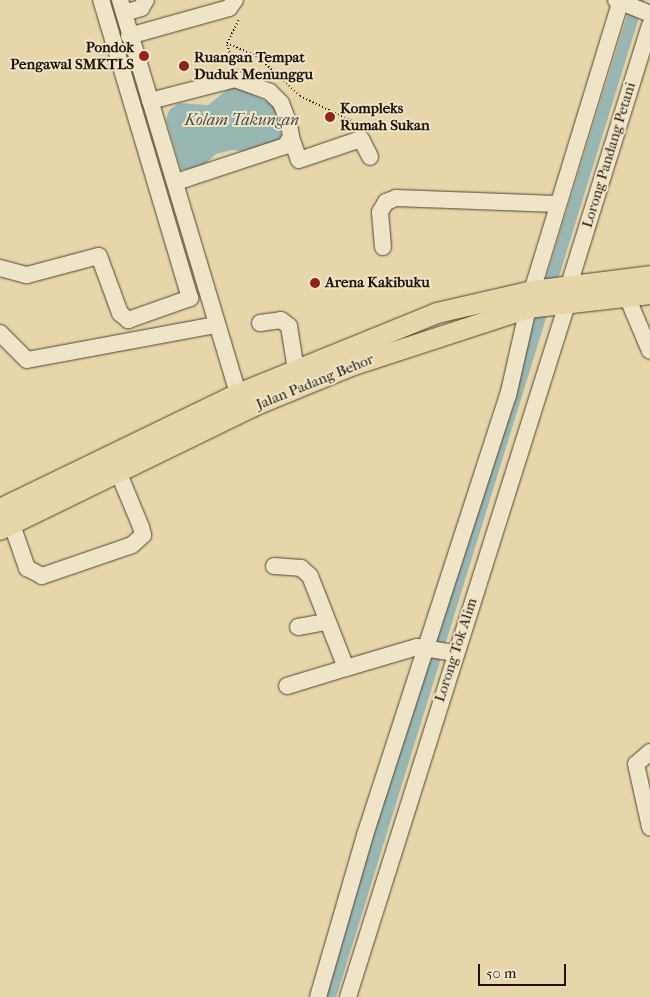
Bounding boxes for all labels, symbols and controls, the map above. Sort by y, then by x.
place label: Pondok Pengawal SMKTLS [10,38,134,73]
place label: Ruangan Tempat Duduk Menunggu [194,48,313,83]
marker: Pondok Pengawal SMKTLS [138,50,150,62]
marker: Ruangan Tempat Duduk Menunggu [178,60,190,72]
street label: Lorong Pandang Petani [578,80,640,230]
place label: Kompleks Rumah Sukan [340,99,430,134]
water label: Kolam Takungan [185,110,299,130]
marker: Kompleks Rumah Sukan [324,111,336,123]
place label: Arena Kakibuku [325,274,430,292]
marker: Arena Kakibuku [309,277,321,289]
street label: Jalan Padang Behor [253,350,377,414]
street label: Lorong Tok Alim [431,596,481,704]
scale bar [480,954,568,986]
text: 50 m [486,964,516,982]

